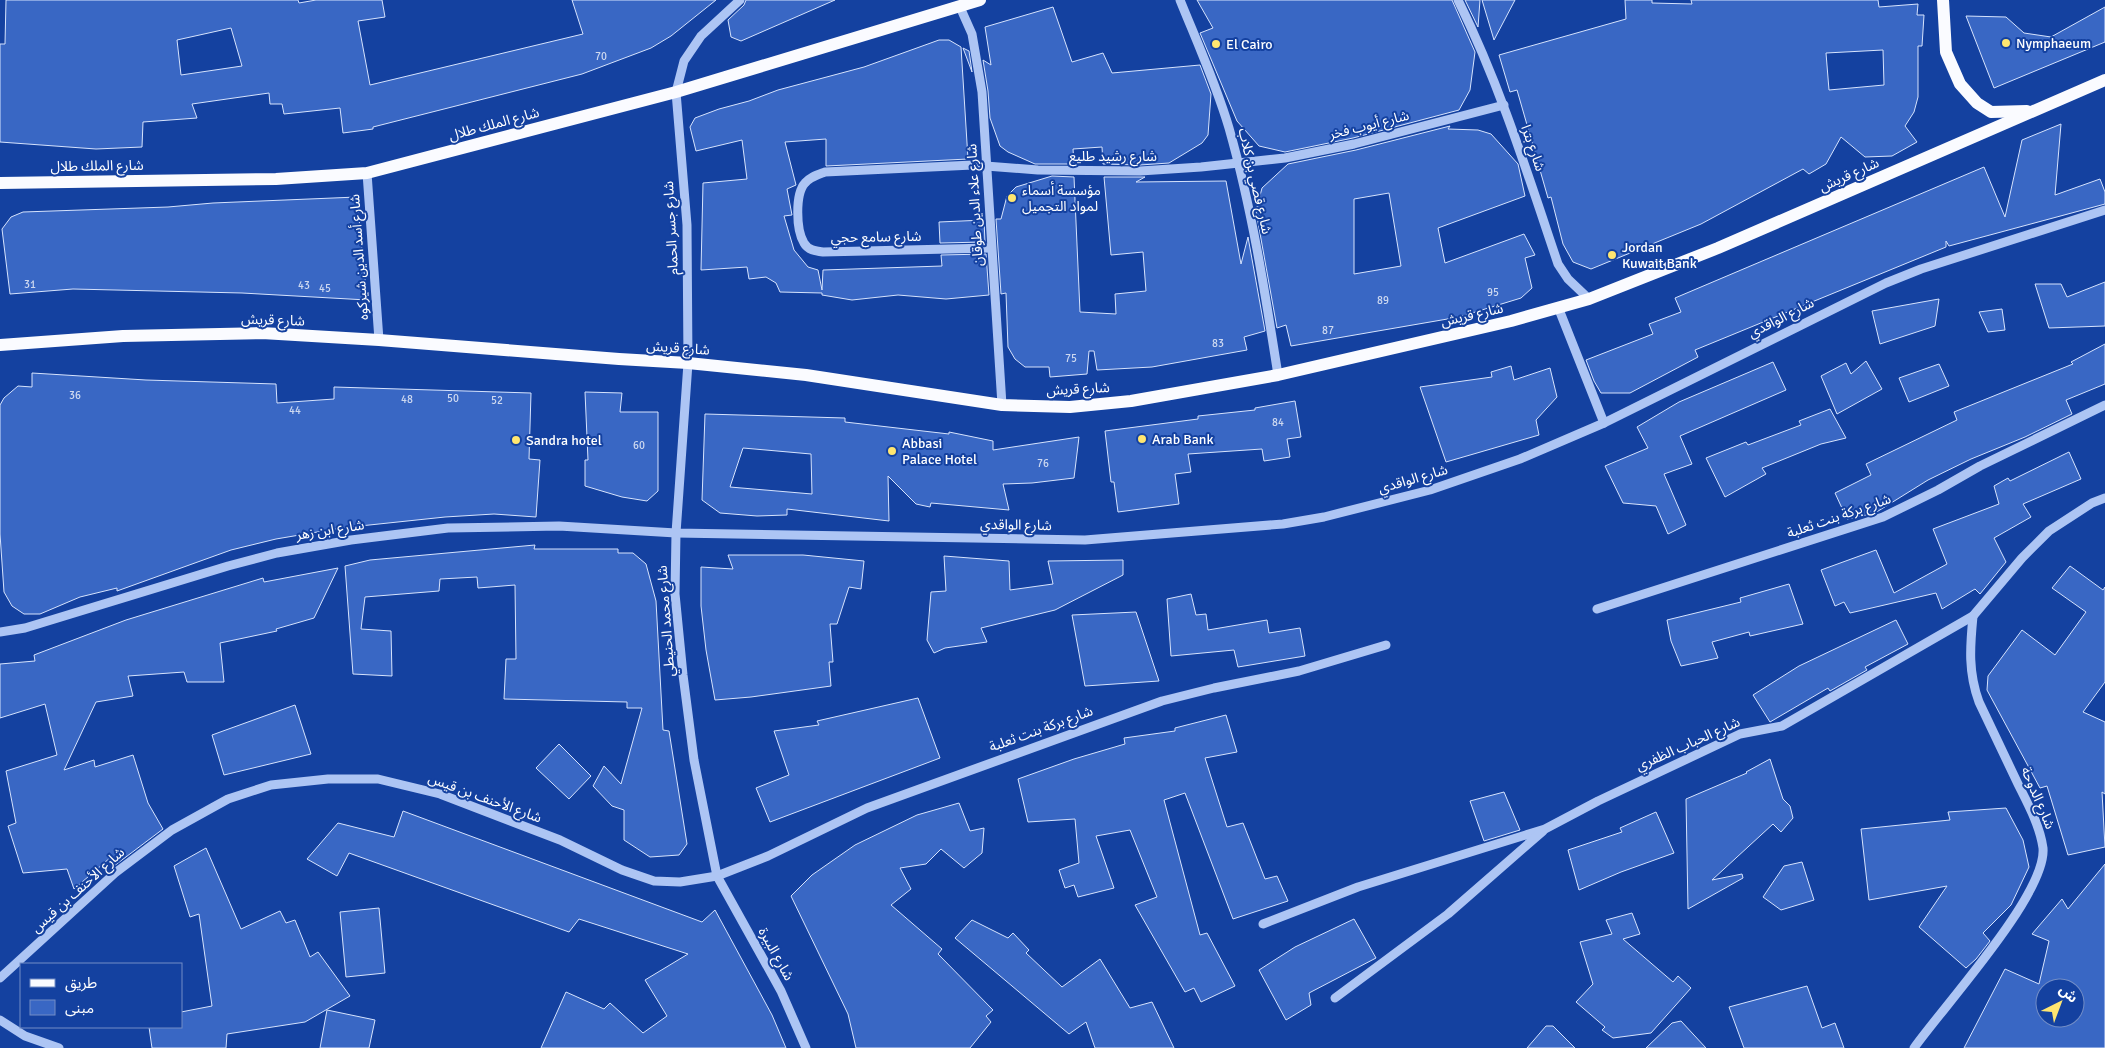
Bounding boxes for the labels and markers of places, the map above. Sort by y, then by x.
place label: Nymphaeum [2016,35,2091,52]
place label: El Cairo [1226,36,1273,53]
marker: Nymphaeum [2000,37,2012,49]
marker: El Cairo [1210,38,1222,50]
place label: مؤسسة أسماء لمواد التجميل [1022,181,1101,215]
marker: مؤسسة أسماء لمواد التجميل [1006,192,1018,204]
place label: Jordan Kuwait Bank [1622,239,1697,272]
marker: Jordan Kuwait Bank [1606,249,1618,261]
place label: Arab Bank [1152,431,1213,448]
place label: Sandra hotel [526,432,602,449]
marker: Arab Bank [1136,433,1148,445]
marker: Sandra hotel [510,434,522,446]
place label: Abbasi Palace Hotel [902,435,977,468]
marker: Abbasi Palace Hotel [886,445,898,457]

